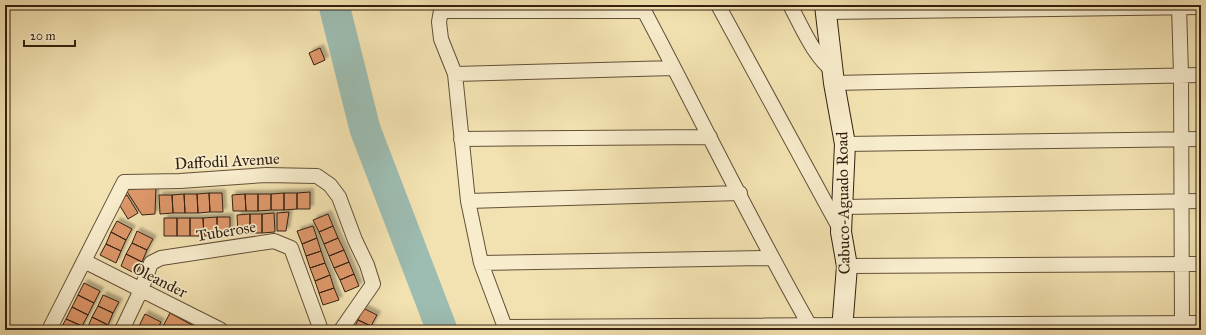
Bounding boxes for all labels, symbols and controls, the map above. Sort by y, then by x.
scale bar [24,22,75,48]
text: 20 m [30,29,56,43]
street label: Cabuco-Aguado Road [832,131,855,275]
street label: Daffodil Avenue [174,149,280,173]
street label: Tuberose [195,217,258,245]
street label: Oleander [129,258,191,302]

